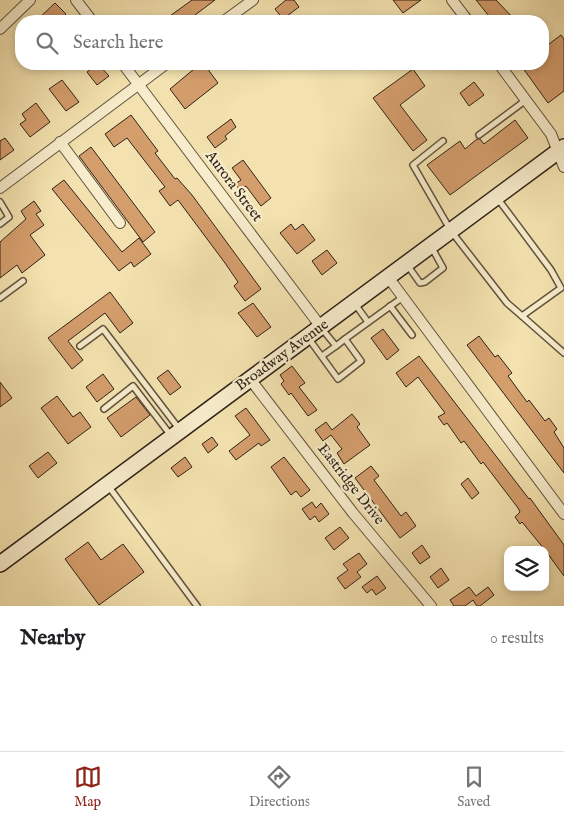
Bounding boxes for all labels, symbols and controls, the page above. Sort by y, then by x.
search box [15,15,549,70]
icon: search [33,29,61,57]
text: Search here [73,31,164,55]
street label: Aurora Street [201,146,267,225]
street label: Broadway Avenue [232,315,332,395]
street label: Eastridge Drive [313,440,389,529]
map controls [504,546,549,591]
button: layers [504,546,549,591]
text: Nearby [20,625,85,652]
text: 0 results [490,629,544,649]
tab: Map [74,763,102,811]
tab: Directions [249,763,310,811]
tab: Saved [457,763,490,811]

